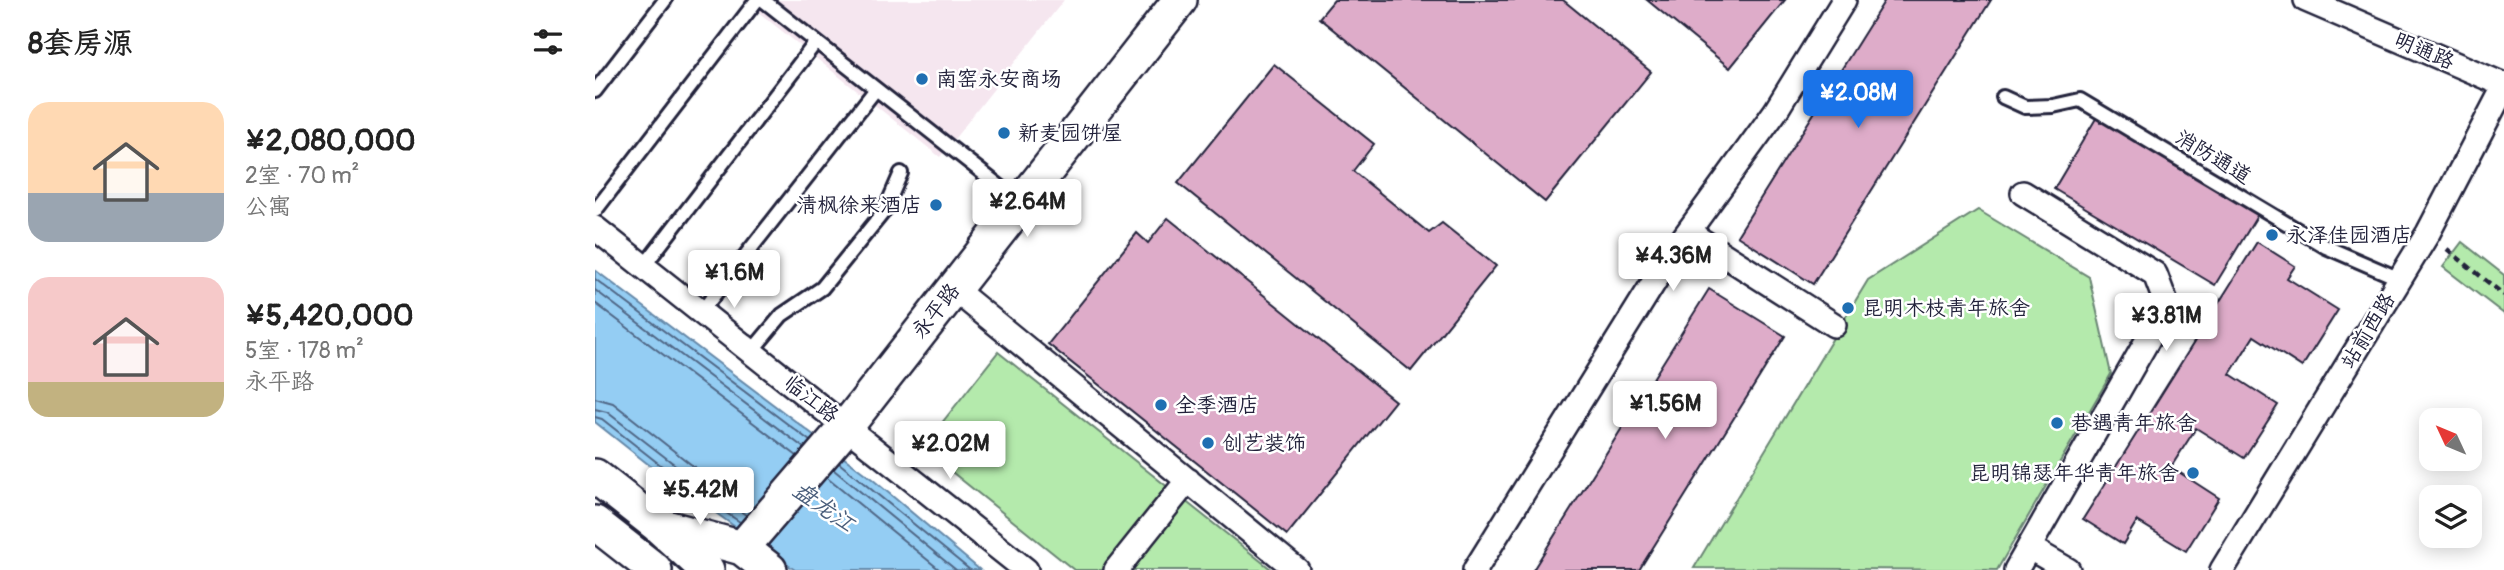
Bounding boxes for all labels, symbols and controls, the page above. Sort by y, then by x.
icon: filters [529,23,567,61]
text: 8套房源 [28,25,133,62]
street label: 明通路 [2390,26,2458,76]
place label: 南窑永安商场 [936,66,1062,93]
marker: 南窑永安商场 [914,71,930,87]
pin: ¥2.08M [1801,71,1915,130]
text: ¥2.08M [1819,78,1897,107]
place label: 新麦园饼屋 [1018,120,1123,147]
text: ¥2,080,000 [245,122,415,159]
street label: 消防通道 [2170,124,2256,190]
marker: 新麦园饼屋 [996,125,1012,141]
icon: home [84,130,168,214]
text: 2室 · 70 m² [245,161,359,190]
pin: ¥2.64M [970,180,1084,239]
text: ¥2.64M [988,187,1066,216]
text: 公寓 [245,192,291,221]
place label: 清枫徐来酒店 [796,192,922,219]
marker: 清枫徐来酒店 [928,197,944,213]
place label: 永泽佳园酒店 [2286,222,2412,249]
marker: 永泽佳园酒店 [2264,227,2280,243]
pin: ¥4.36M [1616,233,1730,293]
text: ¥4.36M [1634,241,1712,270]
pin: ¥1.6M [685,250,783,310]
text: ¥1.6M [704,258,764,287]
street label: 永平路 [906,278,966,344]
street label: 站前西路 [2335,288,2401,374]
pin: ¥3.81M [2109,294,2223,353]
place label: 昆明木枝青年旅舍 [1862,295,2030,322]
text: ¥5,420,000 [245,297,413,334]
marker: 昆明木枝青年旅舍 [1840,300,1856,316]
text: ¥3.81M [2131,301,2201,330]
icon: home [84,305,168,389]
text: 5室 · 178 m² [245,336,364,365]
text: 永平路 [245,367,314,396]
street label: 临江路 [778,369,844,429]
pin: ¥1.56M [1608,382,1722,441]
text: ¥1.56M [1629,389,1701,418]
place label: 全季酒店 [1175,392,1259,419]
marker: 全季酒店 [1153,397,1169,413]
north arrow [2419,408,2481,471]
map controls [2419,408,2482,548]
place label: 巷遇青年旅舍 [2071,410,2197,437]
marker: 巷遇青年旅舍 [2049,415,2065,431]
pin: ¥2.02M [893,421,1007,481]
text: ¥2.02M [911,429,989,458]
place label: 创艺装饰 [1222,430,1306,457]
marker: 创艺装饰 [1200,435,1216,451]
place label: 昆明锦瑟年华青年旅舍 [1969,460,2179,487]
marker: 昆明锦瑟年华青年旅舍 [2185,465,2201,481]
pin: ¥5.42M [643,468,757,527]
text: ¥5.42M [662,475,738,504]
water label: 盘龙江 [787,475,861,539]
button: layers [2419,485,2482,548]

